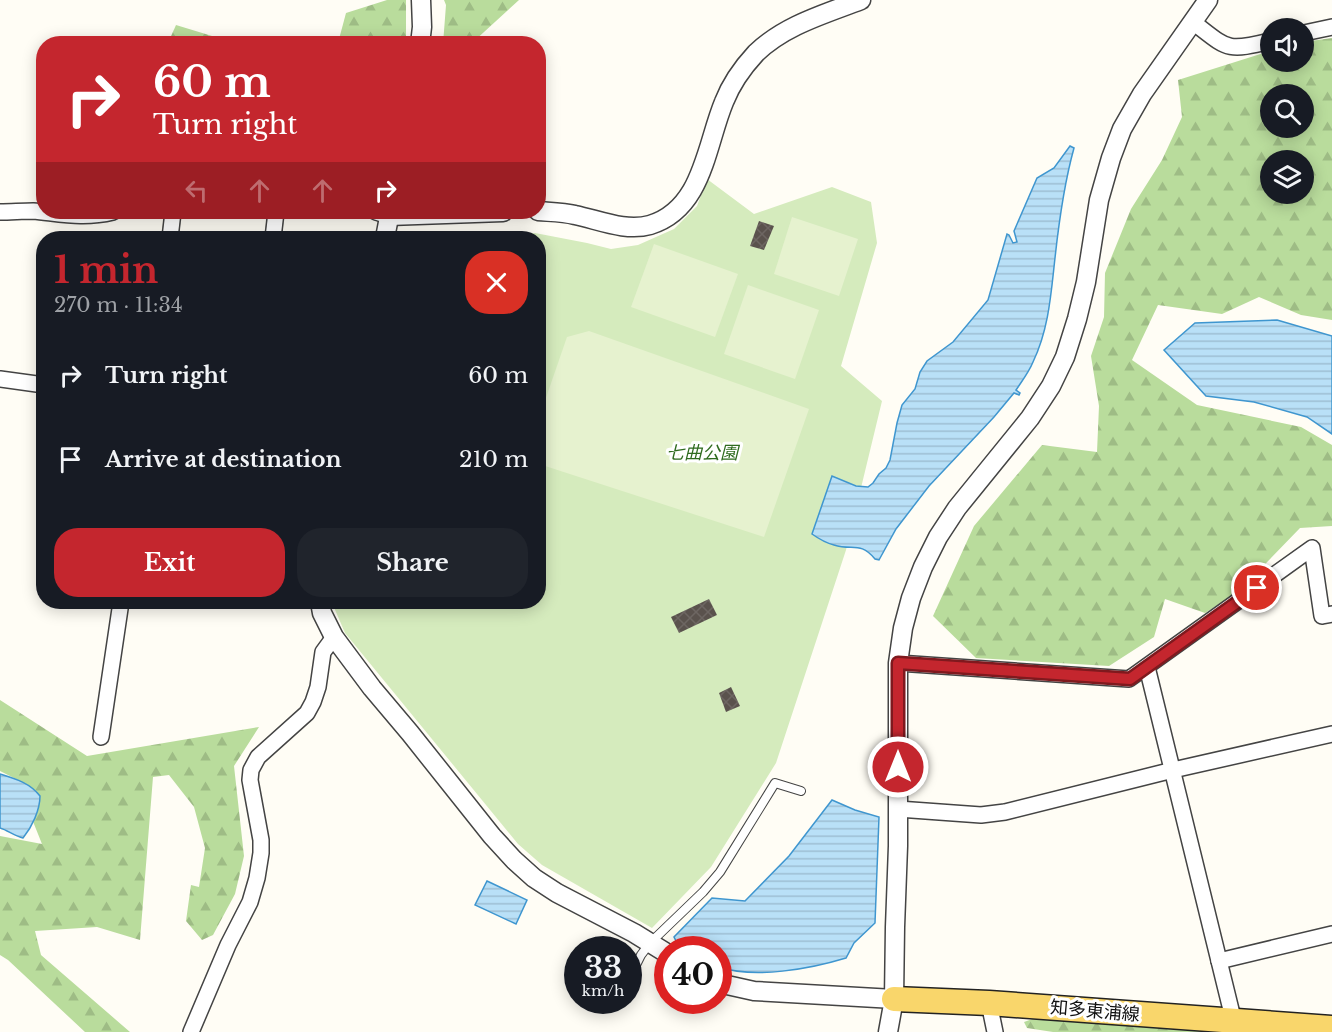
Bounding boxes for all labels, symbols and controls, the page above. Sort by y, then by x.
map controls [1260,18,1314,204]
button: sound [1260,18,1314,72]
text: 60 m [153,56,271,108]
icon: right [54,60,132,138]
button: search [1260,84,1314,138]
text: Turn right [153,108,297,141]
button: layers [1260,150,1314,204]
icon: left [180,174,213,207]
icon: ahead [243,174,276,207]
icon: ahead [306,174,339,207]
icon: right [369,174,402,207]
text: 1 min [54,248,158,293]
button: close [465,251,528,314]
text: 270 m · 11:34 [54,293,183,317]
icon: right [54,359,87,392]
text: Turn right [105,362,227,389]
text: 60 m [468,362,528,389]
park label: 七曲公園 [666,442,741,464]
icon: arrive [54,443,87,476]
text: Arrive at destination [105,446,342,473]
text: 210 m [459,446,528,473]
button: Exit [54,528,285,597]
button: Share [297,528,528,597]
pin [1231,562,1282,613]
icon: arrive [1240,571,1273,604]
position arrow [866,735,930,799]
speed limit sign: 40 [654,936,732,1014]
text: 33 [584,949,622,986]
text: km/h [582,981,624,1000]
street label: 知多東浦線 [1049,996,1141,1026]

